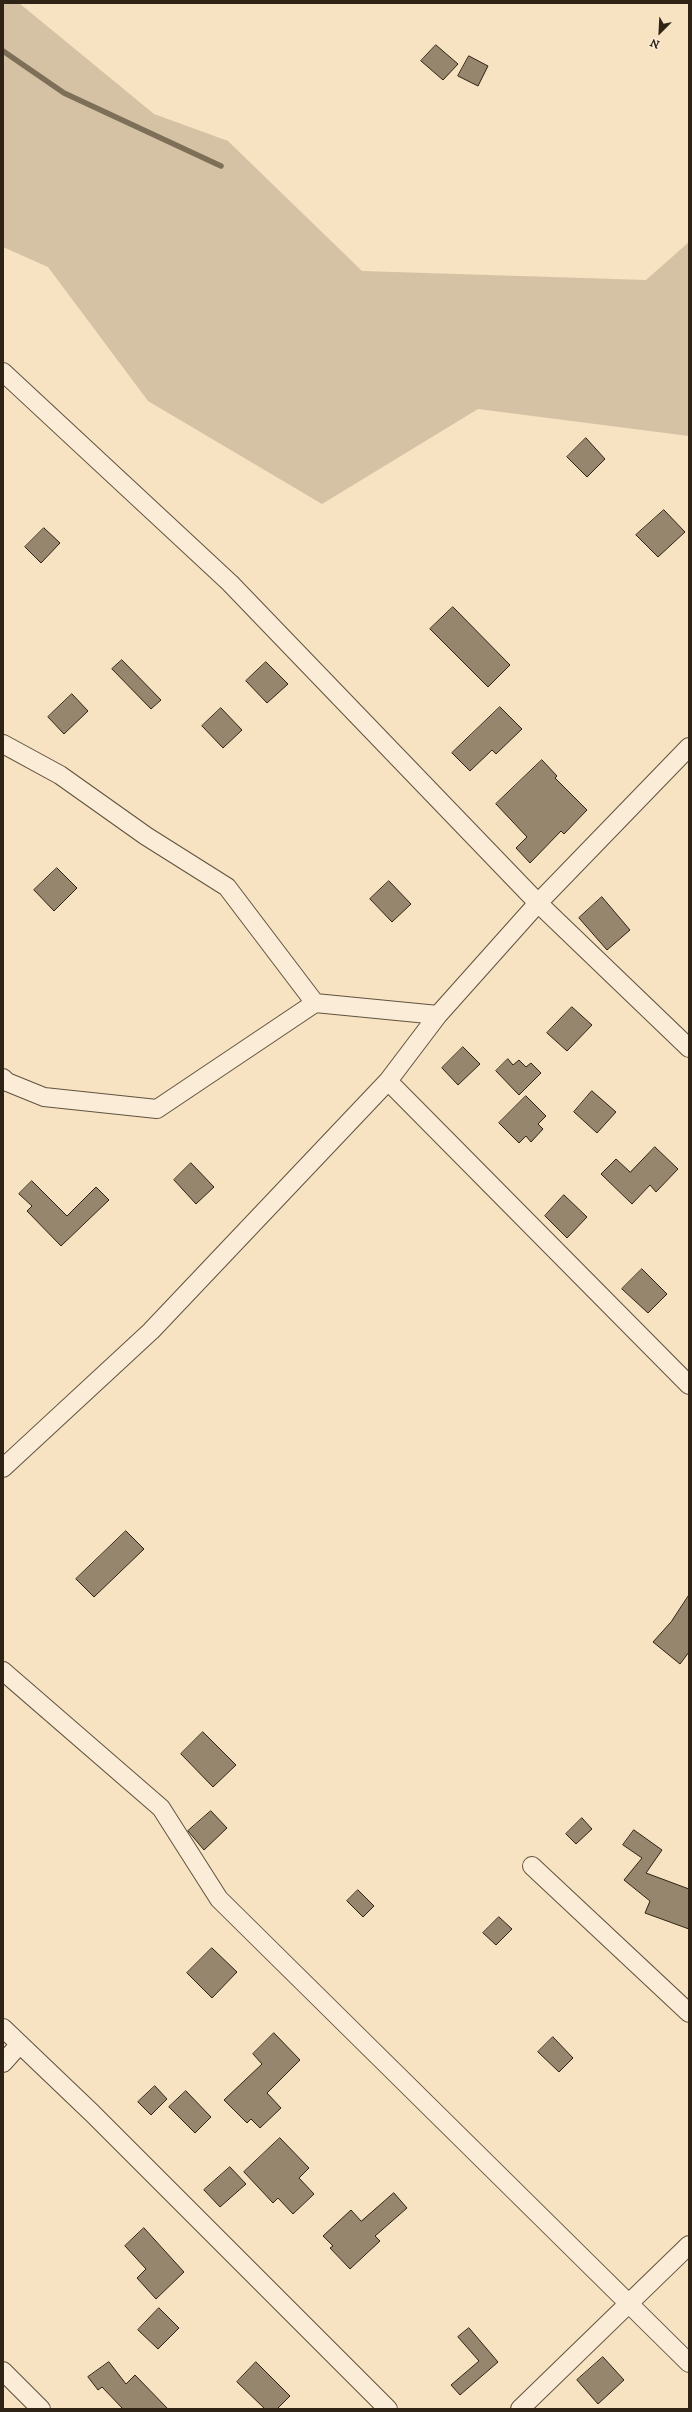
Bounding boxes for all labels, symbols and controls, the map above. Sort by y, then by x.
north arrow [640,12,680,52]
text: N [648,35,662,51]

